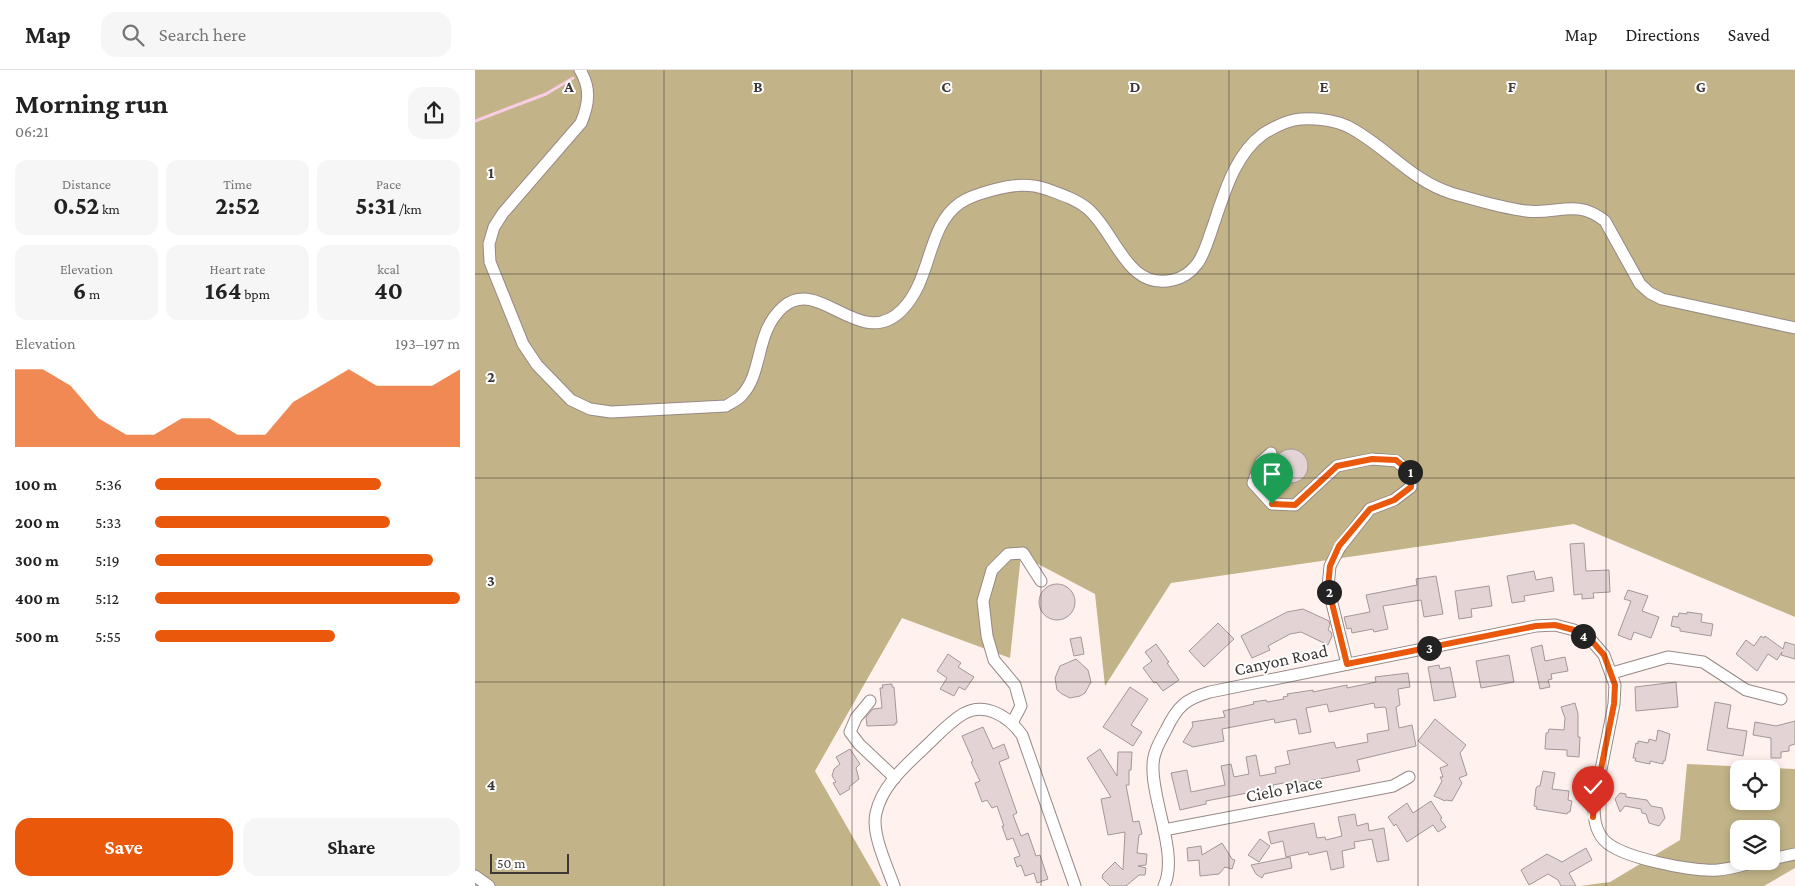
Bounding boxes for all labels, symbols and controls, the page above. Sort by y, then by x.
search box [101,12,451,57]
text: Map [25,21,71,48]
icon: search [119,21,147,49]
text: Search here [159,24,246,45]
text: Map [1565,25,1597,45]
text: Directions [1625,25,1700,45]
text: Saved [1728,25,1770,45]
text: A [563,78,574,95]
text: B [753,78,763,95]
text: C [941,78,951,95]
text: D [1129,78,1141,95]
text: E [1319,78,1329,95]
text: F [1508,78,1517,95]
text: G [1696,78,1706,95]
button: share [408,87,460,139]
text: Morning run [15,88,168,119]
text: 06:21 [15,123,49,140]
text: 1 [488,164,494,181]
text: Distance [62,176,111,192]
text: Time [223,176,252,192]
text: Pace [376,176,401,192]
text: 0.52 [53,192,99,219]
text: 2:52 [215,192,260,219]
text: 5:31 [355,192,396,219]
text: km [99,201,120,217]
text: /km [396,201,422,217]
text: Elevation [60,261,113,277]
text: Heart rate [210,261,265,277]
text: kcal [377,261,400,277]
text: 6 [73,277,86,304]
text: 164 [205,277,242,304]
text: 40 [374,277,403,304]
text: m [86,286,100,302]
text: bpm [242,286,270,302]
text: Elevation [15,335,76,352]
text: 193–197 m [395,335,460,352]
text: 2 [487,368,495,385]
pin [1251,453,1293,504]
icon: arrive [1258,460,1286,488]
pin: 1 [1397,460,1423,484]
text: 1 [1408,464,1413,480]
text: 100 m [15,476,57,493]
text: 5:36 [95,476,122,493]
text: 200 m [15,514,59,531]
text: 5:33 [95,514,121,531]
text: 300 m [15,552,59,569]
text: 5:19 [95,552,120,569]
text: 3 [487,572,495,589]
pin: 2 [1317,580,1341,604]
text: 2 [1326,584,1333,600]
text: 400 m [15,590,60,607]
text: 5:12 [95,590,119,607]
pin: 4 [1571,624,1595,648]
text: 500 m [15,628,59,645]
text: 5:55 [95,628,121,645]
text: 4 [1580,628,1587,644]
pin: 3 [1417,636,1441,660]
street label: Canyon Road [1232,640,1330,680]
text: 3 [1426,640,1433,656]
map controls [1730,760,1780,870]
button: locate [1730,760,1780,810]
pin [1572,766,1614,817]
street label: Cielo Place [1244,772,1324,806]
icon: check [1579,773,1607,801]
text: 4 [487,776,496,793]
button: Save [15,818,233,876]
button: Share [243,818,460,876]
button: layers [1730,820,1780,870]
scale bar [490,851,569,874]
text: 50 m [497,855,525,871]

